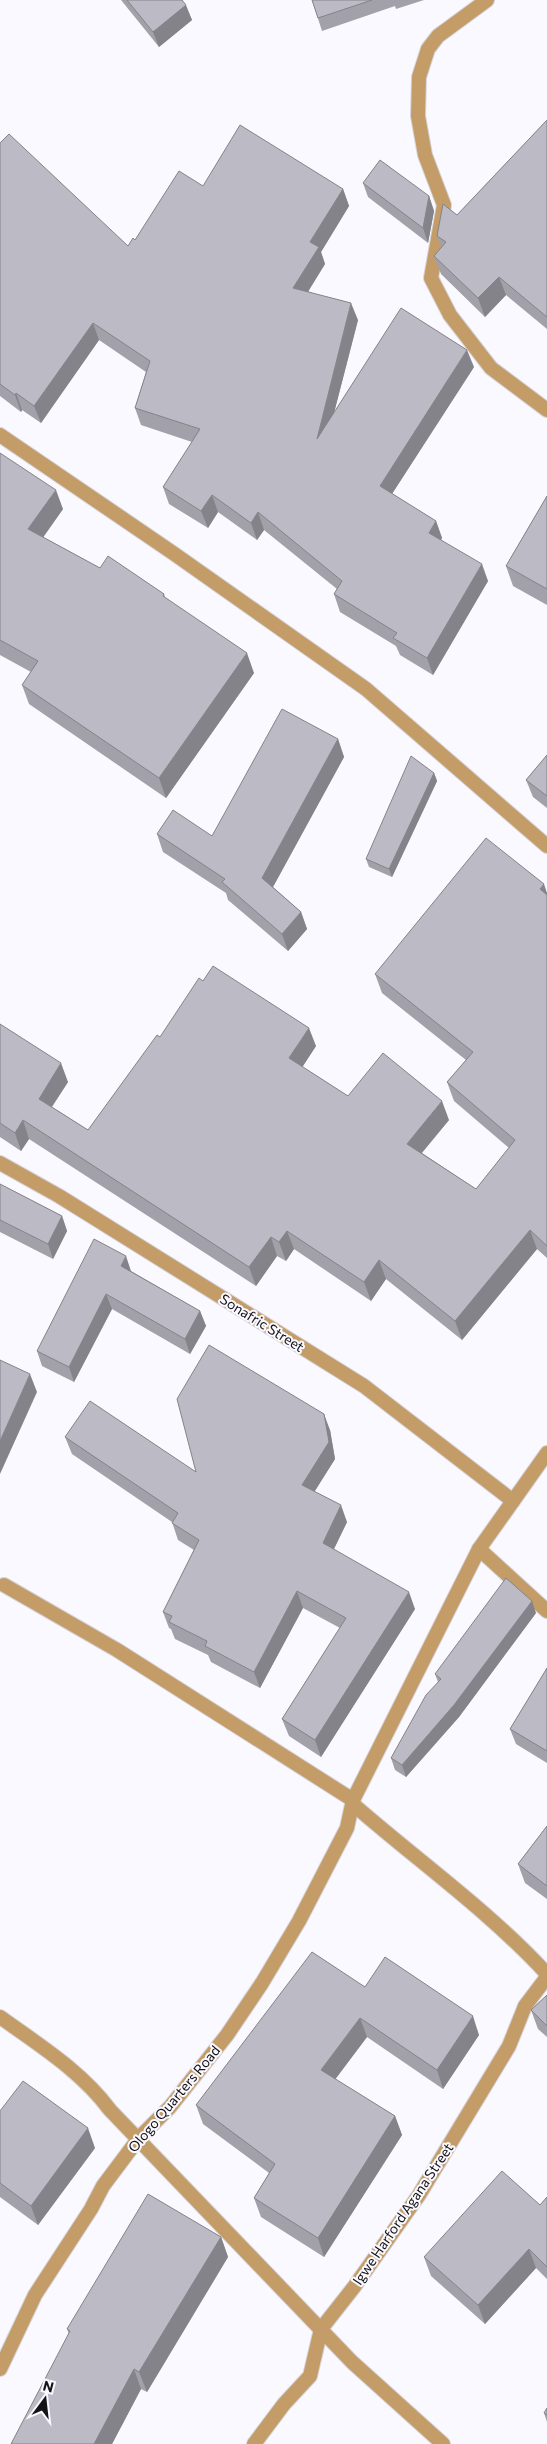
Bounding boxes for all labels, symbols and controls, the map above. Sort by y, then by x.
street label: Sonafric Street [217,1290,308,1355]
street label: Ologo Quarters Road [124,2042,223,2156]
street label: Igwe Harford Agana Street [349,2139,457,2288]
north arrow [20,2374,70,2424]
text: N [41,2376,56,2396]

